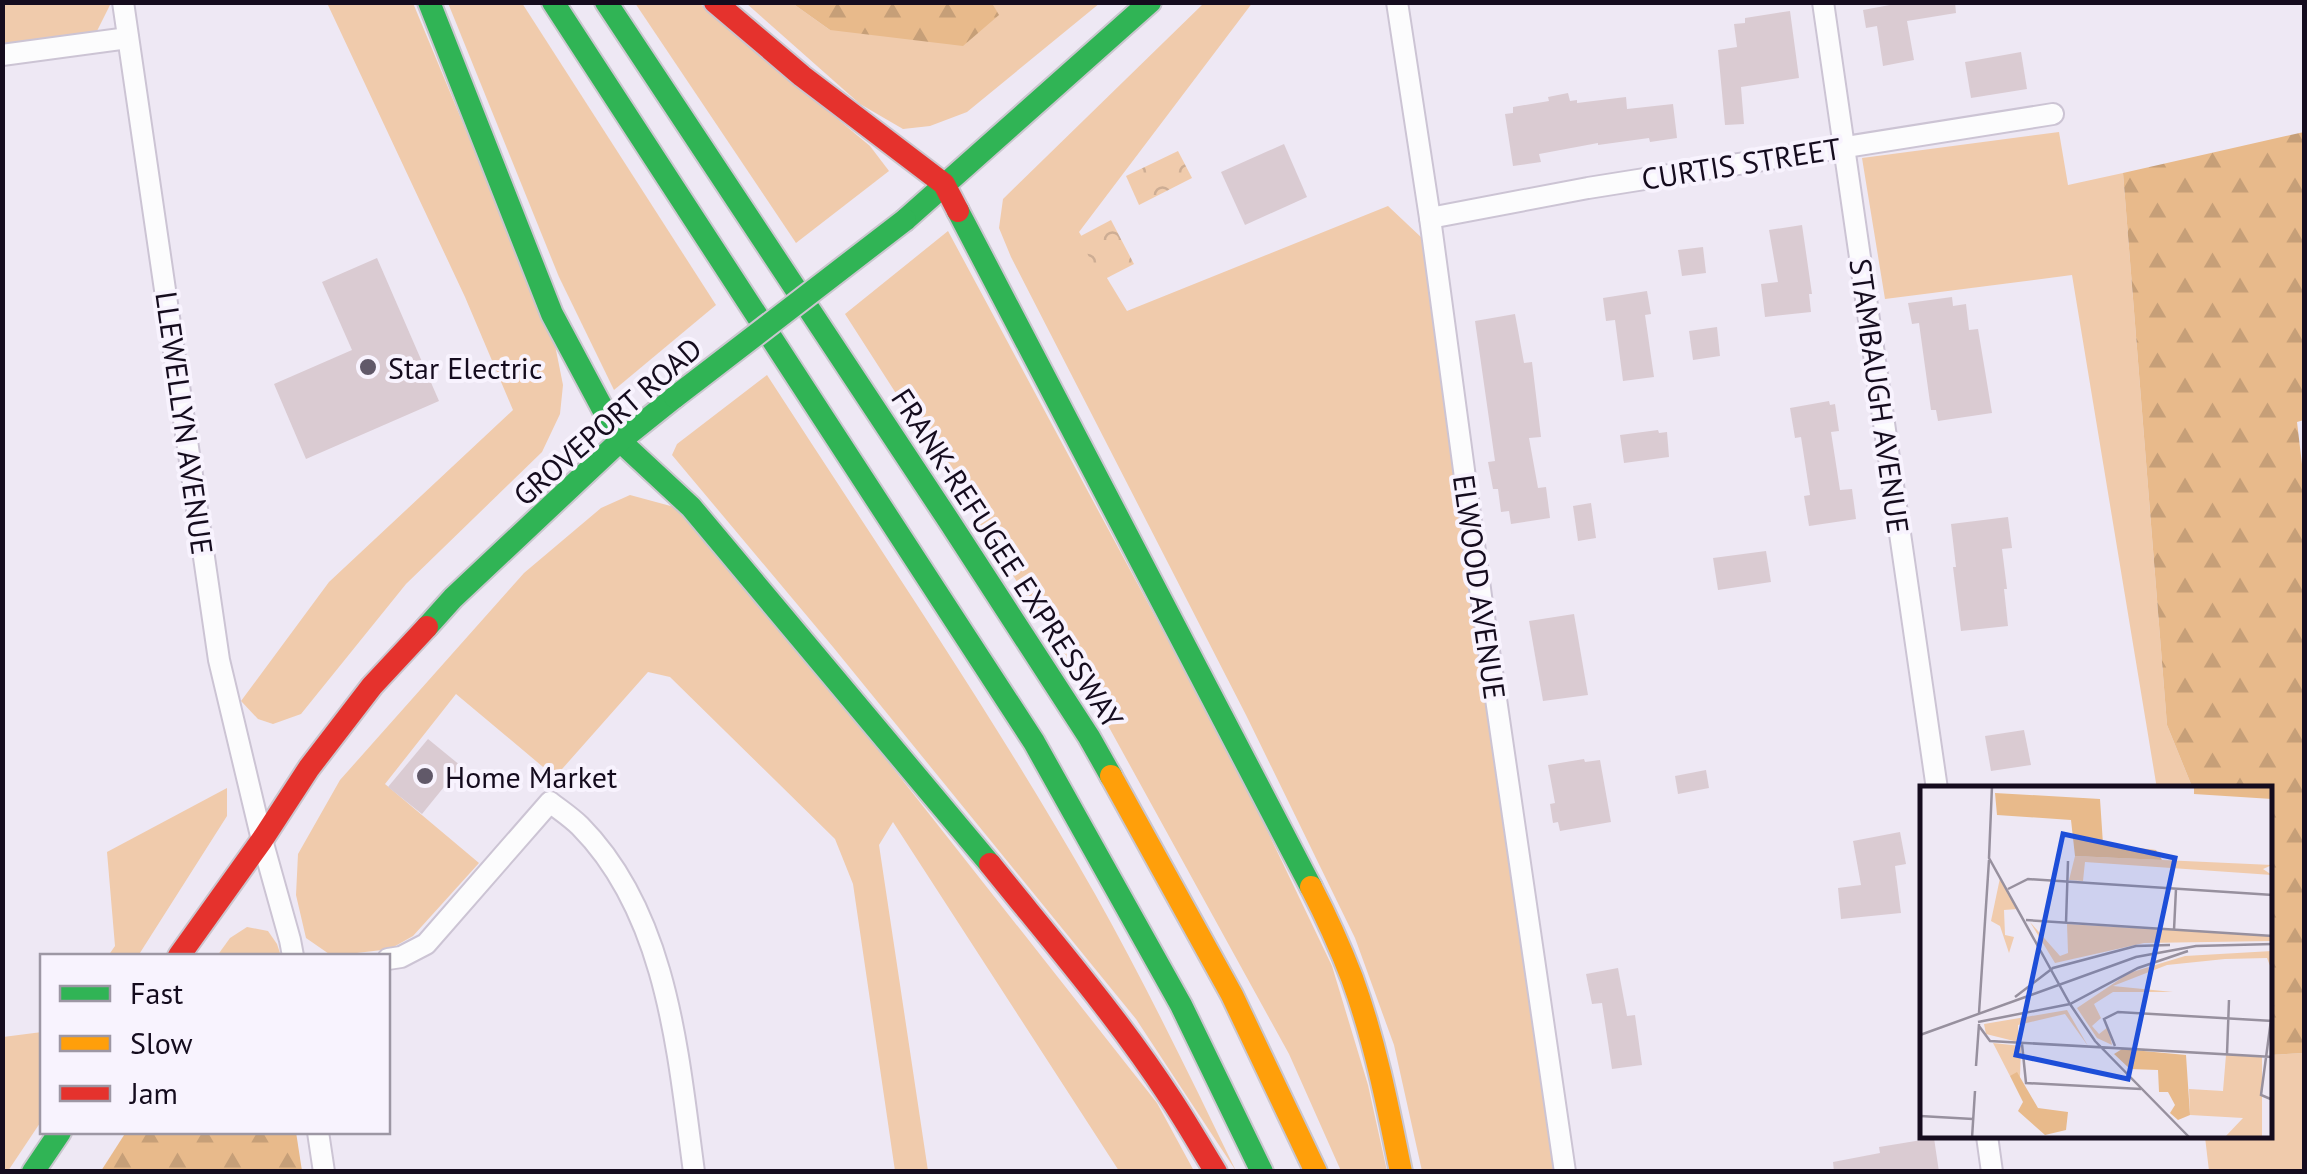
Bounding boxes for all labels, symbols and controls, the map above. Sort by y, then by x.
street label: CURTIS STREET [1639,128,1844,198]
street label: STAMBAUGH AVENUE [1841,256,1919,536]
street label: LLEWELLYN AVENUE [147,289,223,557]
street label: GROVEPORT ROAD [505,328,709,514]
place label: Star Electric [388,348,542,387]
marker: Star Electric [357,356,379,378]
street label: FRANK-REFUGEE EXPRESSWAY [883,380,1133,736]
street label: ELWOOD AVENUE [1445,472,1515,702]
place label: Home Market [445,757,617,796]
marker: Home Market [414,765,436,787]
inset map [1920,786,2272,1139]
legend [40,954,390,1134]
text: Fast [130,973,183,1012]
text: Slow [130,1023,193,1062]
text: Jam [128,1073,178,1112]

